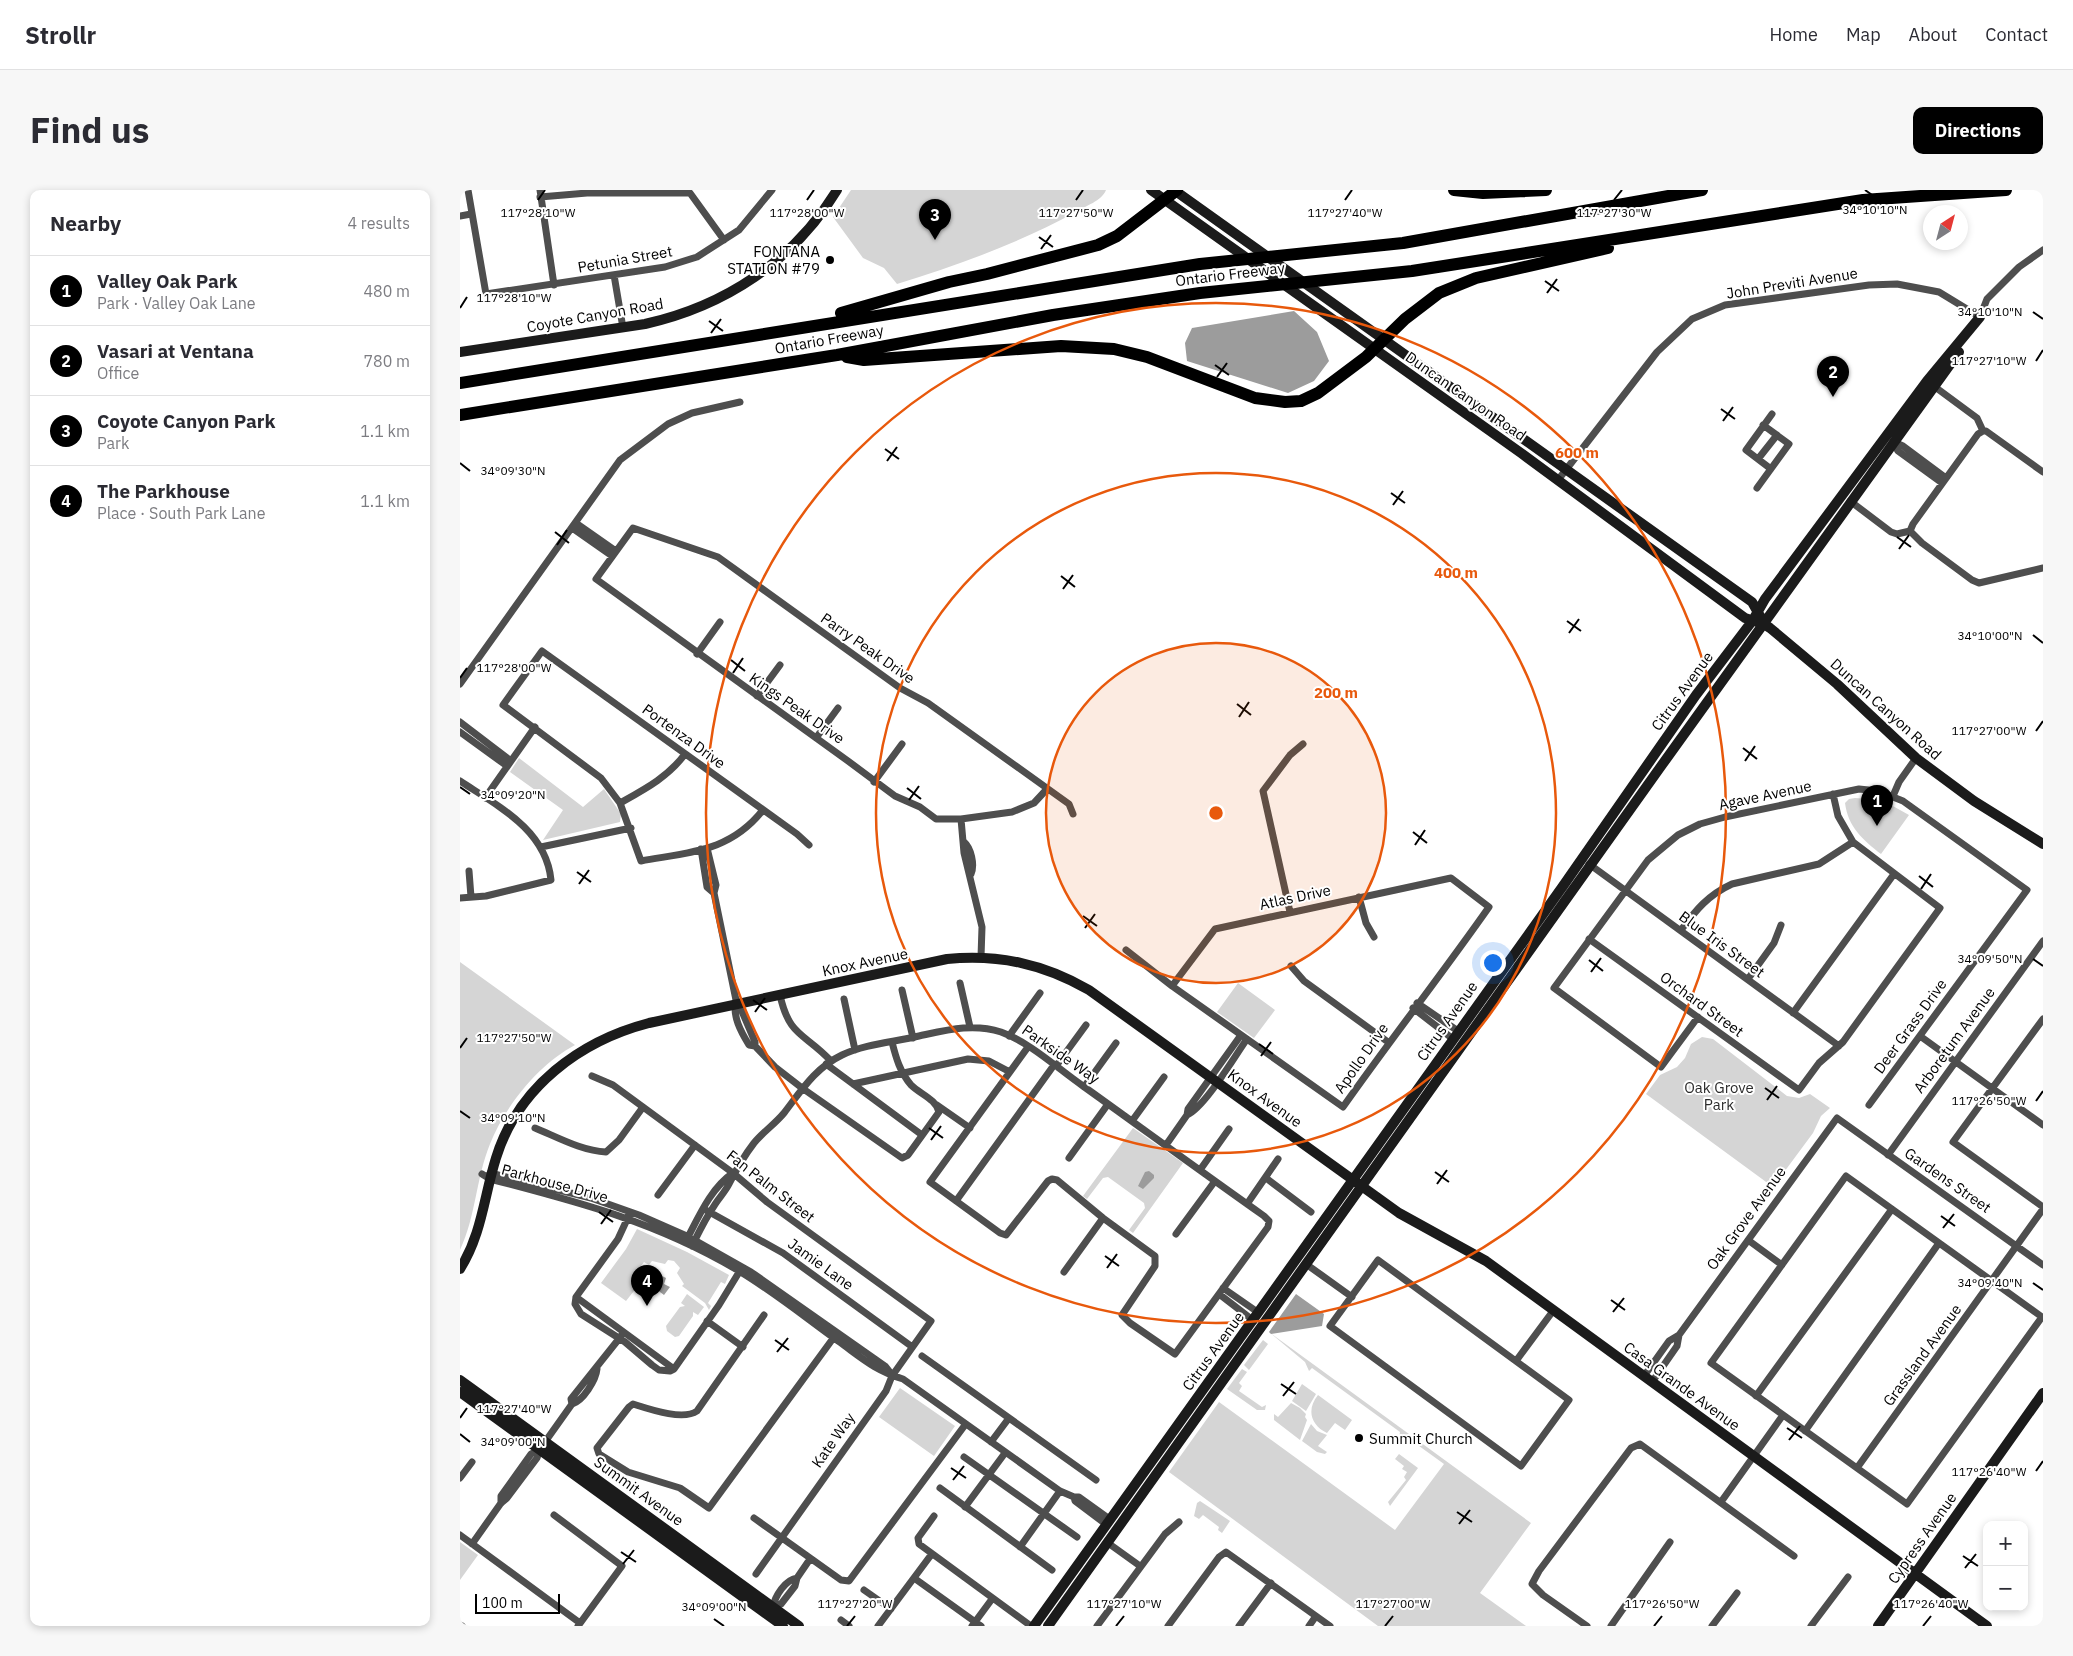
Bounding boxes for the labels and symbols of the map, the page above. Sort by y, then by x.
pin: 3 [919,199,951,240]
text: 34°10'10"N [1842,202,1908,217]
text: 117°28'10"W [501,205,576,220]
text: 117°28'00"W [770,205,845,220]
text: 117°27'50"W [1039,205,1114,220]
text: 117°27'40"W [1308,205,1383,220]
text: 117°27'30"W [1577,205,1652,220]
north arrow [1923,205,1968,250]
street label: Petunia Street [576,241,674,277]
place label: FONTANA STATION #79 [727,242,820,278]
marker: FONTANA STATION #79 [824,254,836,266]
street label: Ontario Freeway [1174,258,1286,290]
street label: John Previti Avenue [1725,263,1859,303]
text: 117°28'10"W [477,290,552,305]
street label: Coyote Canyon Road [525,294,665,336]
text: 34°10'10"N [1957,304,2023,319]
street label: Ontario Freeway [773,320,885,358]
street label: Duncan Canyon Road [1402,347,1530,445]
text: 117°27'10"W [1952,353,2027,368]
pin: 2 [1817,356,1849,397]
text: 600 m [1555,443,1599,462]
text: 34°09'30"N [480,463,546,478]
text: 400 m [1434,563,1478,582]
street label: Parry Peak Drive [817,609,919,687]
text: 34°10'00"N [1957,628,2023,643]
street label: Citrus Avenue [1647,648,1717,734]
street label: Duncan Canyon Road [1827,654,1945,764]
text: 117°28'00"W [477,660,552,675]
street label: Kings Peak Drive [746,668,848,748]
text: 200 m [1314,683,1358,702]
street label: Portenza Drive [639,699,729,773]
text: 117°27'00"W [1952,723,2027,738]
street label: Agave Avenue [1717,776,1813,814]
pin: 1 [1861,785,1893,826]
text: 34°09'20"N [480,787,546,802]
centre of rings [1207,804,1225,822]
street label: Atlas Drive [1258,880,1332,914]
street label: Blue Iris Street [1675,907,1769,981]
street label: Knox Avenue [820,944,910,980]
your location [1480,950,1506,976]
text: 34°09'50"N [1957,951,2023,966]
street label: Orchard Street [1656,967,1748,1041]
street label: Deer Grass Drive [1869,975,1951,1077]
street label: Citrus Avenue [1412,977,1482,1065]
street label: Arboretum Avenue [1909,983,1999,1097]
street label: Apollo Drive [1330,1019,1392,1097]
street label: Parkside Way [1019,1020,1104,1088]
text: 117°27'50"W [477,1030,552,1045]
street label: Knox Avenue [1224,1065,1306,1131]
park label: Oak Grove Park [1684,1078,1754,1114]
text: 117°26'50"W [1952,1093,2027,1108]
text: 34°09'10"N [480,1110,546,1125]
street label: Gardens Street [1901,1143,1995,1217]
street label: Fan Palm Street [723,1146,819,1226]
street label: Parkhouse Drive [500,1160,610,1206]
street label: Oak Grove Avenue [1702,1163,1790,1273]
street label: Jamie Lane [784,1234,858,1294]
pin: 4 [631,1265,663,1306]
text: 34°09'40"N [1957,1275,2023,1290]
street label: Grassland Avenue [1879,1300,1965,1410]
street label: Citrus Avenue [1178,1308,1248,1394]
street label: Casa Grande Avenue [1620,1337,1744,1435]
text: 117°27'40"W [477,1401,552,1416]
street label: Kate Way [807,1408,859,1471]
place label: Summit Church [1369,1429,1473,1448]
marker: Summit Church [1353,1432,1365,1444]
text: 34°09'00"N [480,1434,546,1449]
street label: Summit Avenue [591,1452,687,1530]
text: 117°26'40"W [1952,1464,2027,1479]
street label: Cypress Avenue [1883,1489,1961,1587]
scale bar [475,1591,560,1614]
text: 117°27'20"W [818,1596,893,1611]
text: 117°27'10"W [1087,1596,1162,1611]
text: 117°27'00"W [1356,1596,1431,1611]
text: 117°26'50"W [1625,1596,1700,1611]
text: 117°26'40"W [1894,1596,1969,1611]
text: 34°09'00"N [681,1599,747,1614]

